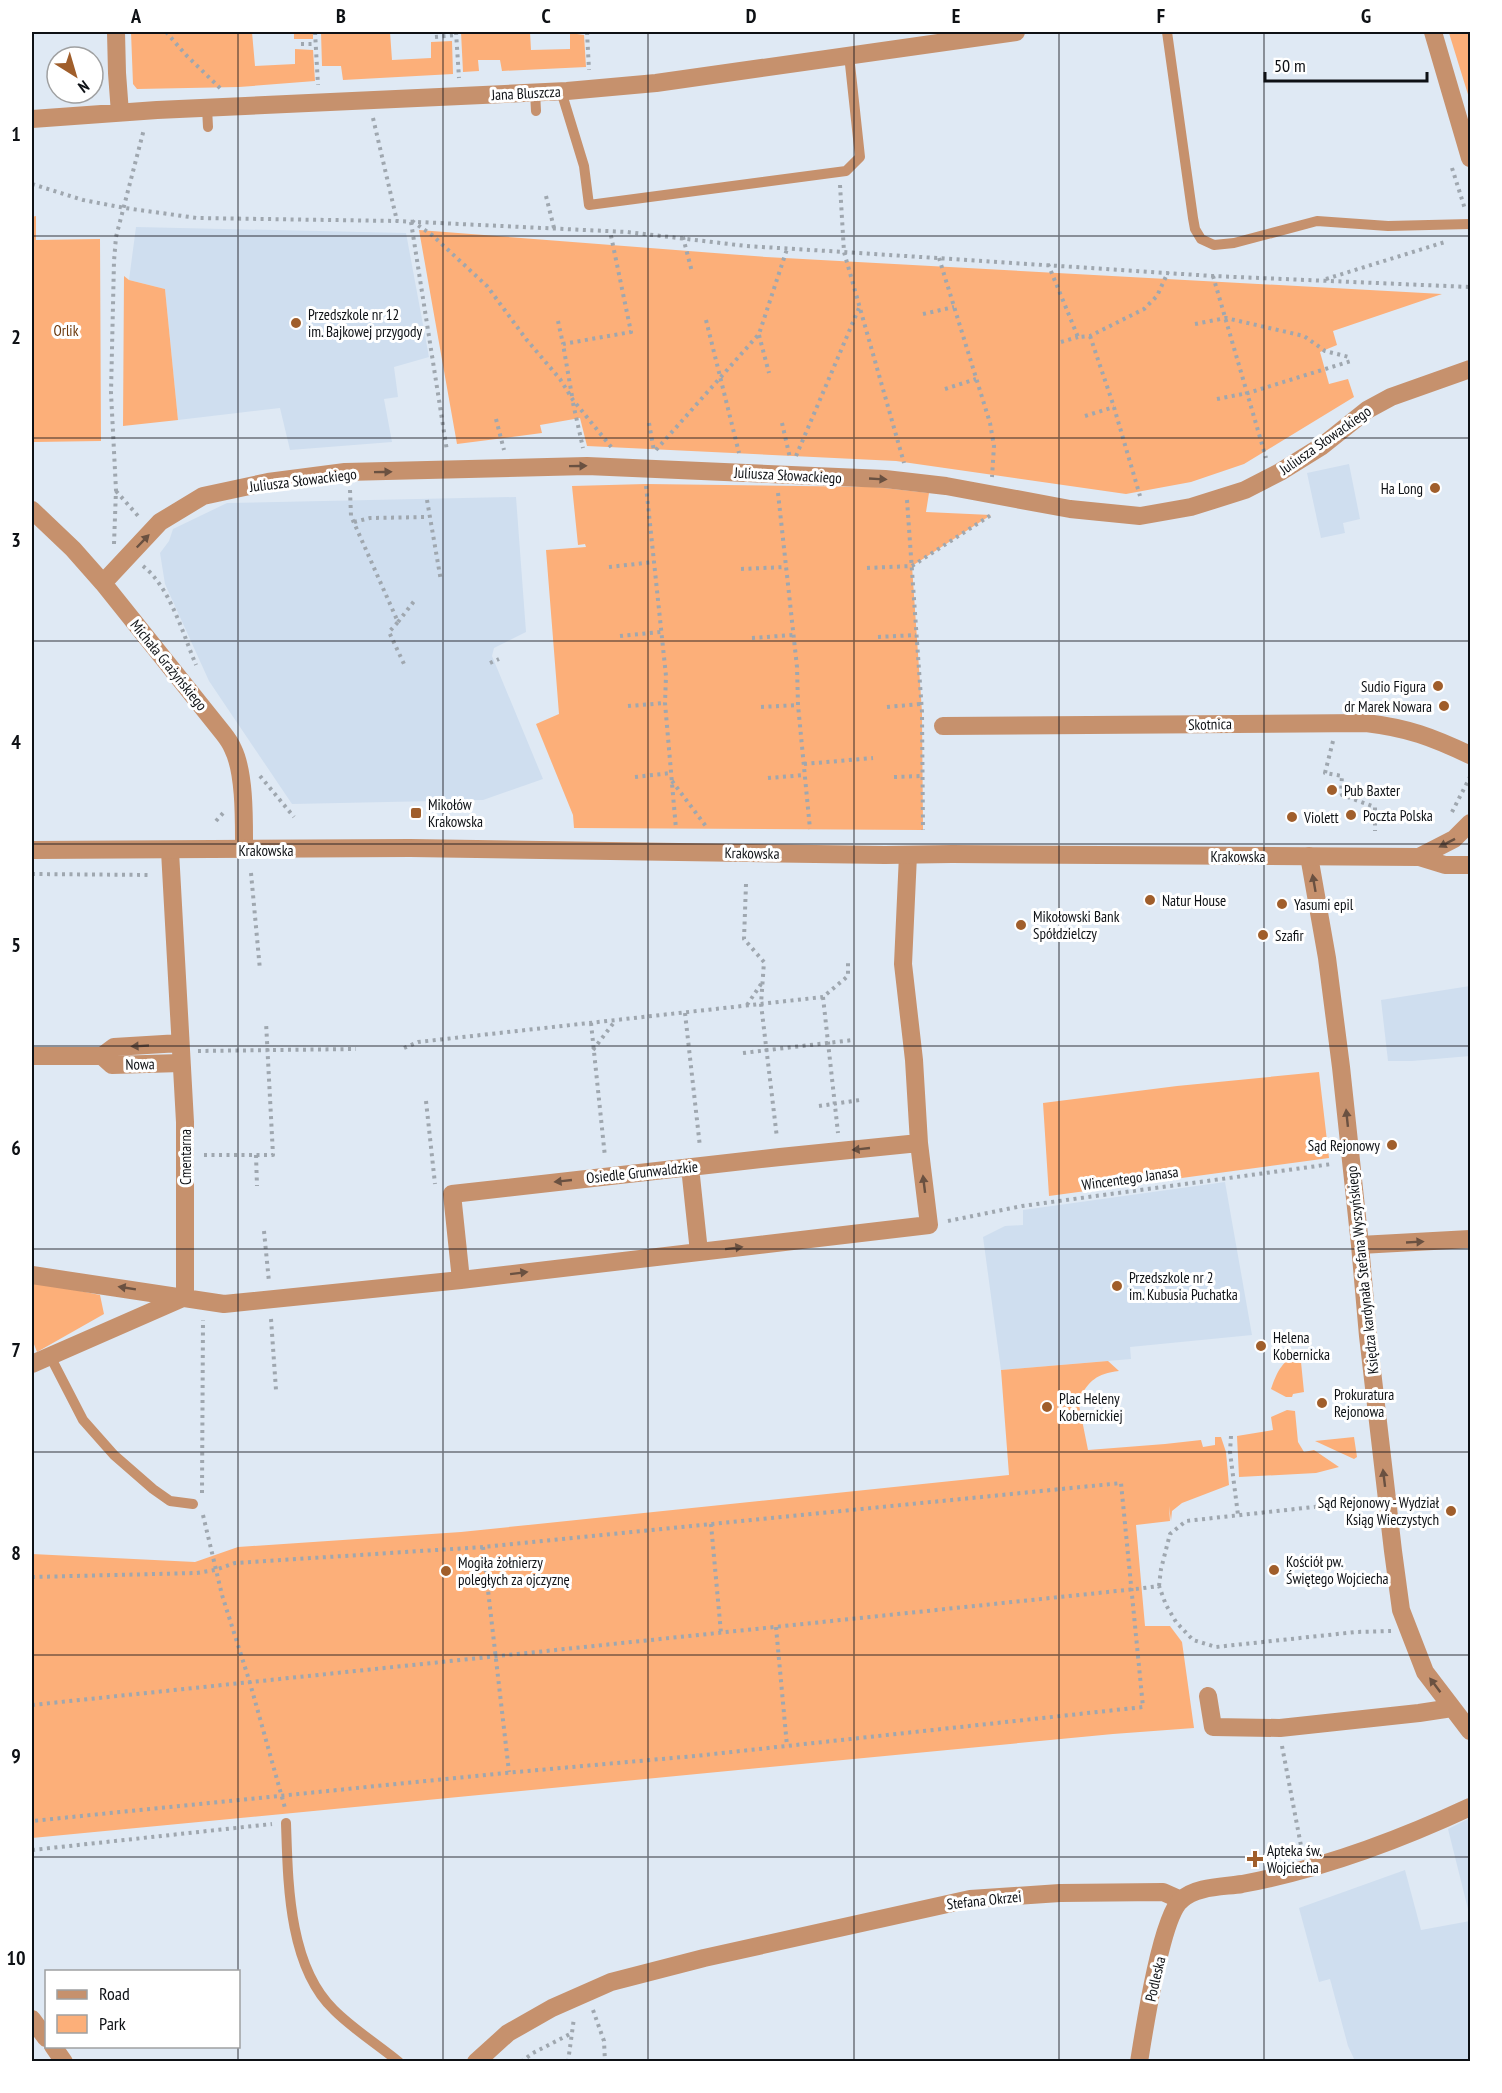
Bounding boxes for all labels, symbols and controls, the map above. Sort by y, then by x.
text: A [130,3,142,29]
text: B [336,3,346,29]
text: C [541,3,551,29]
text: D [746,3,757,29]
text: E [952,3,960,29]
text: F [1157,3,1165,29]
text: G [1361,3,1371,29]
north arrow [45,45,105,105]
scale bar [1265,45,1427,83]
text: 50 m [1274,54,1306,77]
text: N [75,76,93,98]
street label: Jana Bluszcza [490,82,561,104]
text: 1 [11,121,21,147]
place label: Przedszkole nr 12 im. Bajkowej przygody [308,305,423,341]
marker: Przedszkole nr 12 im. Bajkowej przygody [289,316,303,330]
park label: Orlik [54,321,79,340]
text: 2 [11,324,21,350]
street label: Juliusza Słowackiego [1275,401,1375,479]
one-way arrow [569,461,588,471]
street label: Juliusza Słowackiego [733,463,842,487]
street label: Juliusza Słowackiego [247,464,358,496]
one-way arrow [374,467,393,476]
one-way arrow [868,474,887,484]
place label: Ha Long [1381,479,1423,498]
marker: Ha Long [1428,481,1442,495]
text: 3 [11,527,21,553]
one-way arrow [136,533,150,548]
street label: Michała Grażyńskiego [126,616,212,714]
place label: Sudio Figura [1361,677,1426,696]
marker: Sudio Figura [1431,679,1445,693]
place label: dr Marek Nowara [1344,697,1432,716]
marker: dr Marek Nowara [1437,699,1451,713]
street label: Skotnica [1188,714,1232,734]
text: 4 [11,729,21,755]
place label: Pub Baxter [1344,781,1401,800]
marker: Pub Baxter [1325,783,1339,797]
place label: Mikołów Krakowska [428,795,483,831]
marker: Mikołów Krakowska [409,806,423,820]
place label: Poczta Polska [1363,806,1433,825]
place label: Violett [1303,808,1339,827]
marker: Poczta Polska [1344,808,1358,822]
marker: Violett [1285,810,1299,824]
one-way arrow [1438,838,1455,847]
street label: Krakowska [239,841,293,860]
street label: Krakowska [724,843,780,863]
street label: Krakowska [1211,847,1265,866]
one-way arrow [1309,873,1318,892]
place label: Natur House [1162,891,1226,910]
marker: Natur House [1143,893,1157,907]
place label: Yasumi epil [1294,895,1354,914]
marker: Yasumi epil [1275,897,1289,911]
place label: Mikołowski Bank Spółdzielczy [1033,907,1120,943]
marker: Mikołowski Bank Spółdzielczy [1014,918,1028,932]
place label: Szafir [1275,926,1304,945]
marker: Szafir [1256,928,1270,942]
text: 5 [11,932,21,958]
one-way arrow [130,1041,149,1050]
street label: Nowa [125,1054,155,1074]
one-way arrow [1342,1108,1352,1127]
street label: Cmentarna [176,1129,195,1185]
text: 6 [11,1135,21,1161]
place label: Sąd Rejonowy [1308,1136,1380,1155]
marker: Sąd Rejonowy [1385,1138,1399,1152]
one-way arrow [852,1144,871,1154]
street label: Osiedle Grunwaldzkie [585,1157,699,1187]
street label: Wincentego Janasa [1081,1162,1179,1194]
street label: Księdza kardynała Stefana Wyszyńskiego [1342,1165,1382,1375]
one-way arrow [919,1174,929,1193]
one-way arrow [553,1176,572,1186]
one-way arrow [1406,1237,1425,1246]
one-way arrow [724,1243,743,1253]
one-way arrow [510,1268,529,1278]
place label: Przedszkole nr 2 im. Kubusia Puchatka [1129,1268,1238,1304]
marker: Przedszkole nr 2 im. Kubusia Puchatka [1110,1279,1124,1293]
one-way arrow [118,1283,137,1292]
place label: Helena Kobernicka [1273,1328,1330,1364]
text: 7 [11,1337,21,1363]
marker: Helena Kobernicka [1254,1339,1268,1353]
place label: Prokuratura Rejonowa [1334,1385,1394,1421]
place label: Plac Heleny Kobernickiej [1059,1389,1123,1425]
marker: Prokuratura Rejonowa [1315,1396,1329,1410]
marker: Plac Heleny Kobernickiej [1040,1400,1054,1414]
one-way arrow [1379,1468,1389,1487]
place label: Sąd Rejonowy - Wydział Ksiąg Wieczystych [1318,1493,1439,1529]
marker: Sąd Rejonowy - Wydział Ksiąg Wieczystych [1444,1504,1458,1518]
text: 8 [11,1540,21,1566]
place label: Kościół pw. Świętego Wojciecha [1286,1552,1389,1588]
place label: Mogiła żołnierzy poległych za ojczyznę [458,1553,570,1589]
marker: Kościół pw. Świętego Wojciecha [1267,1563,1281,1577]
marker: Mogiła żołnierzy poległych za ojczyznę [439,1564,453,1578]
one-way arrow [1428,1677,1441,1693]
text: 9 [11,1743,21,1769]
place label: Apteka św. Wojciecha [1267,1841,1322,1877]
marker: Apteka św. Wojciecha [1248,1852,1262,1866]
street label: Stefana Okrzei [946,1887,1022,1913]
text: 10 [6,1945,26,1971]
street label: Podleska [1141,1955,1169,2003]
legend [45,1970,240,2048]
text: Road [99,1982,130,2005]
text: Park [99,2012,126,2035]

